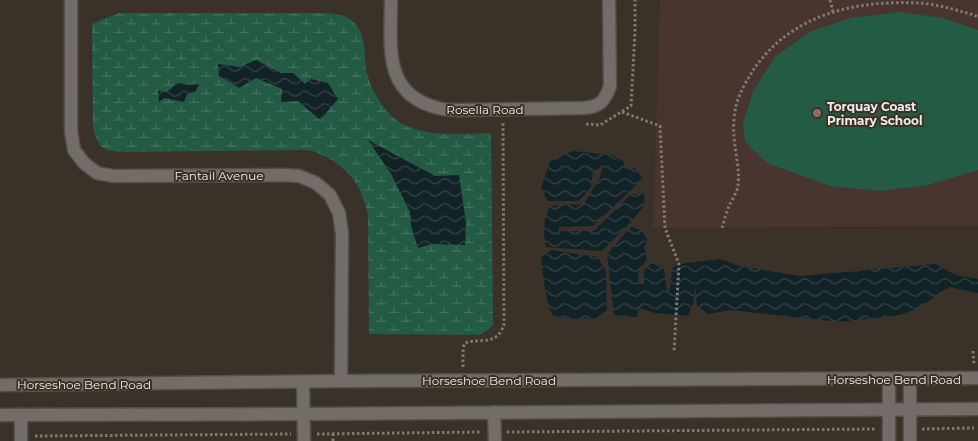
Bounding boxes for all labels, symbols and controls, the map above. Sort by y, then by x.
place label: Torquay Coast Primary School [827,99,923,128]
street label: Rosella Road [446,102,524,117]
marker: Torquay Coast Primary School [811,107,823,119]
street label: Fantail Avenue [174,168,264,183]
street label: Horseshoe Bend Road [827,372,961,387]
street label: Horseshoe Bend Road [422,373,556,388]
street label: Horseshoe Bend Road [17,377,151,392]

